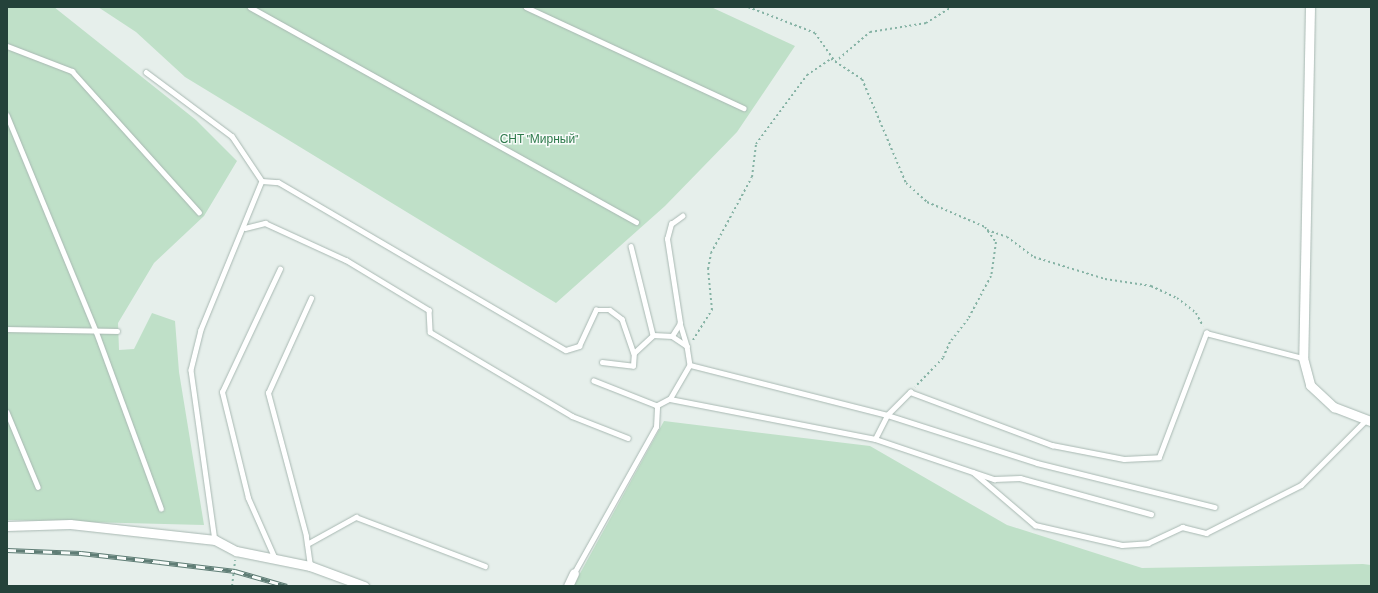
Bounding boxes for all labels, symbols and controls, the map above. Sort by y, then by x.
park label: СНТ "Мирный" [500,132,578,146]

